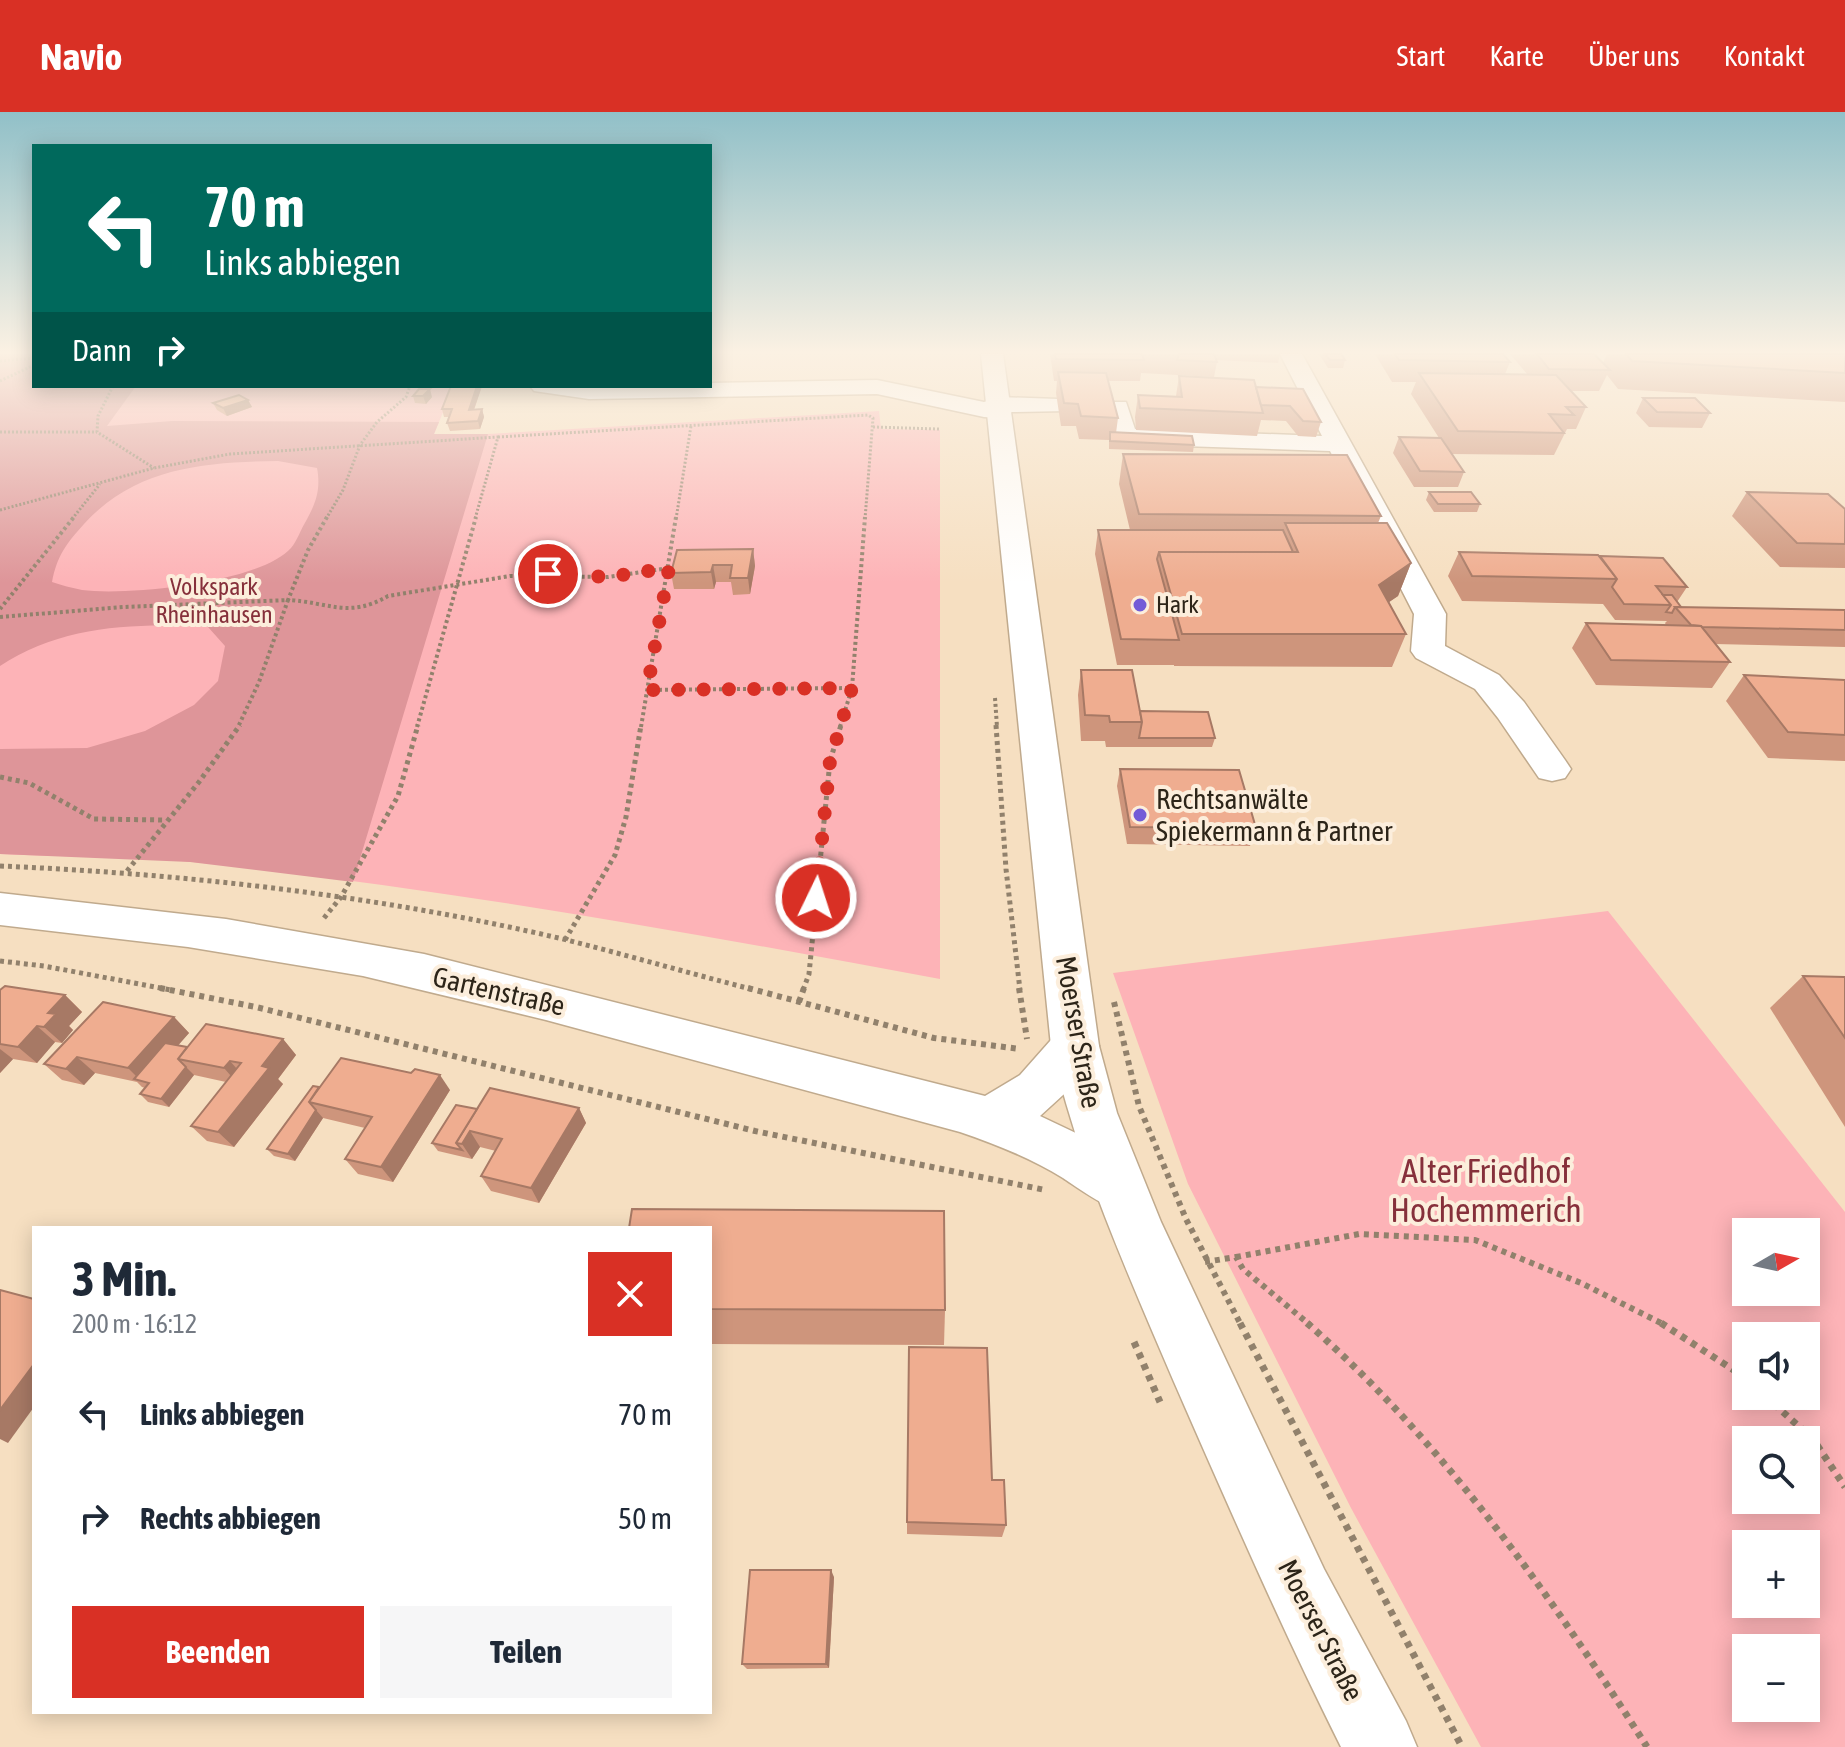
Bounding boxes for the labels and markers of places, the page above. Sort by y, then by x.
pin [514,540,582,608]
place label: Hark [1156,591,1199,618]
marker: Hark [1131,596,1149,614]
place label: Rechtsanwälte Spiekermann & Partner [1156,783,1393,847]
marker: Rechtsanwälte Spiekermann & Partner [1131,806,1149,824]

